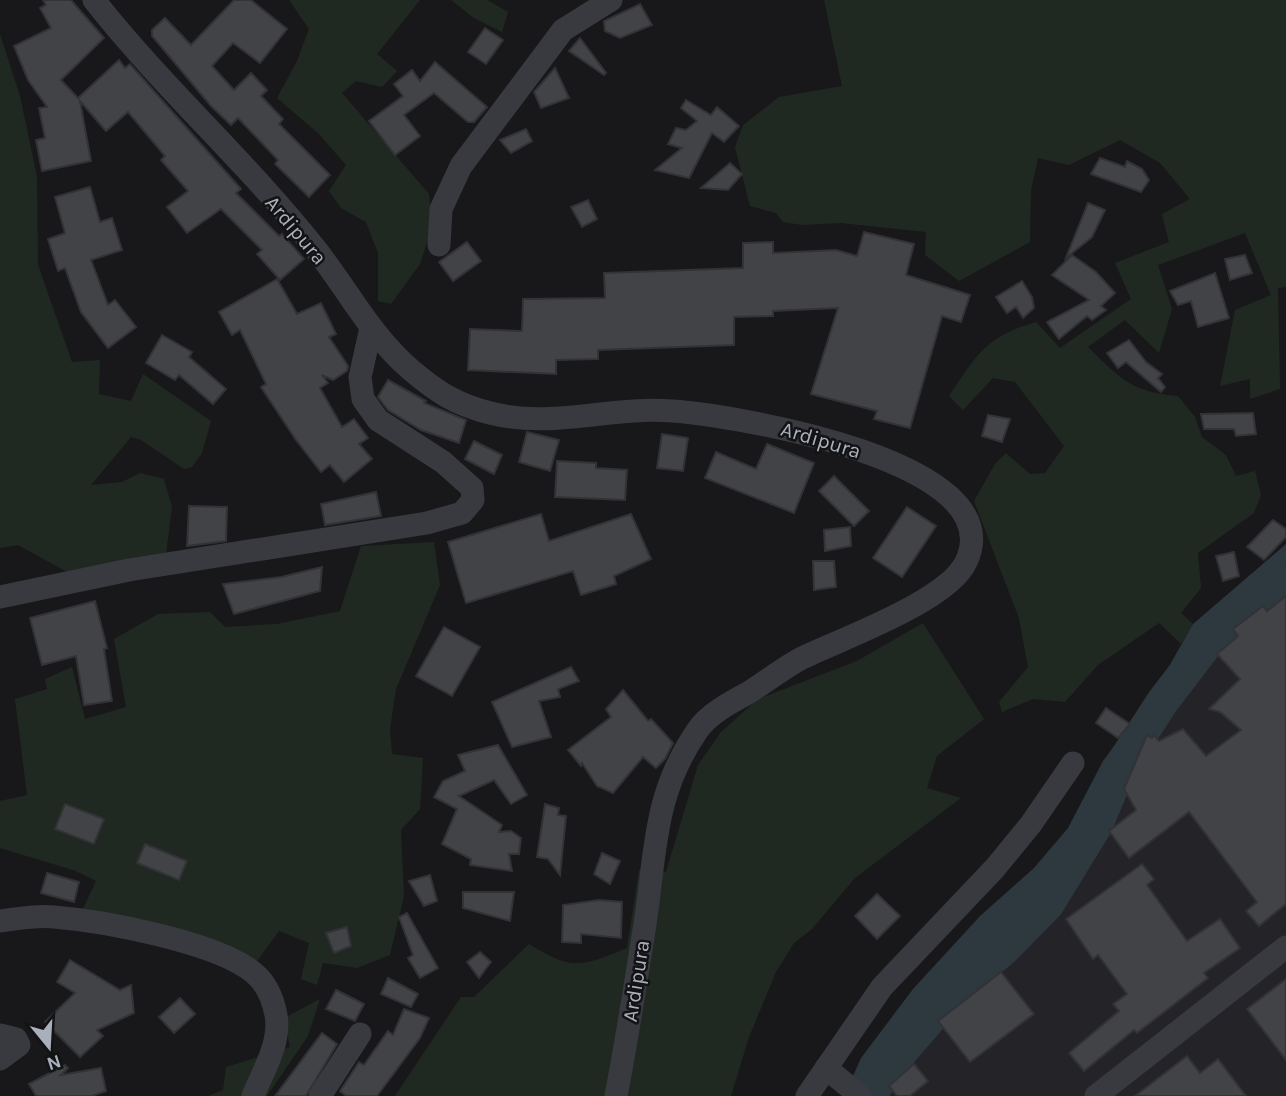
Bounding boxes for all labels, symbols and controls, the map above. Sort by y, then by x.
street label: Ardipura [260,191,332,269]
street label: Ardipura [778,416,864,464]
street label: Ardipura [618,938,654,1024]
north arrow [14,1012,84,1082]
text: N [44,1050,64,1075]

